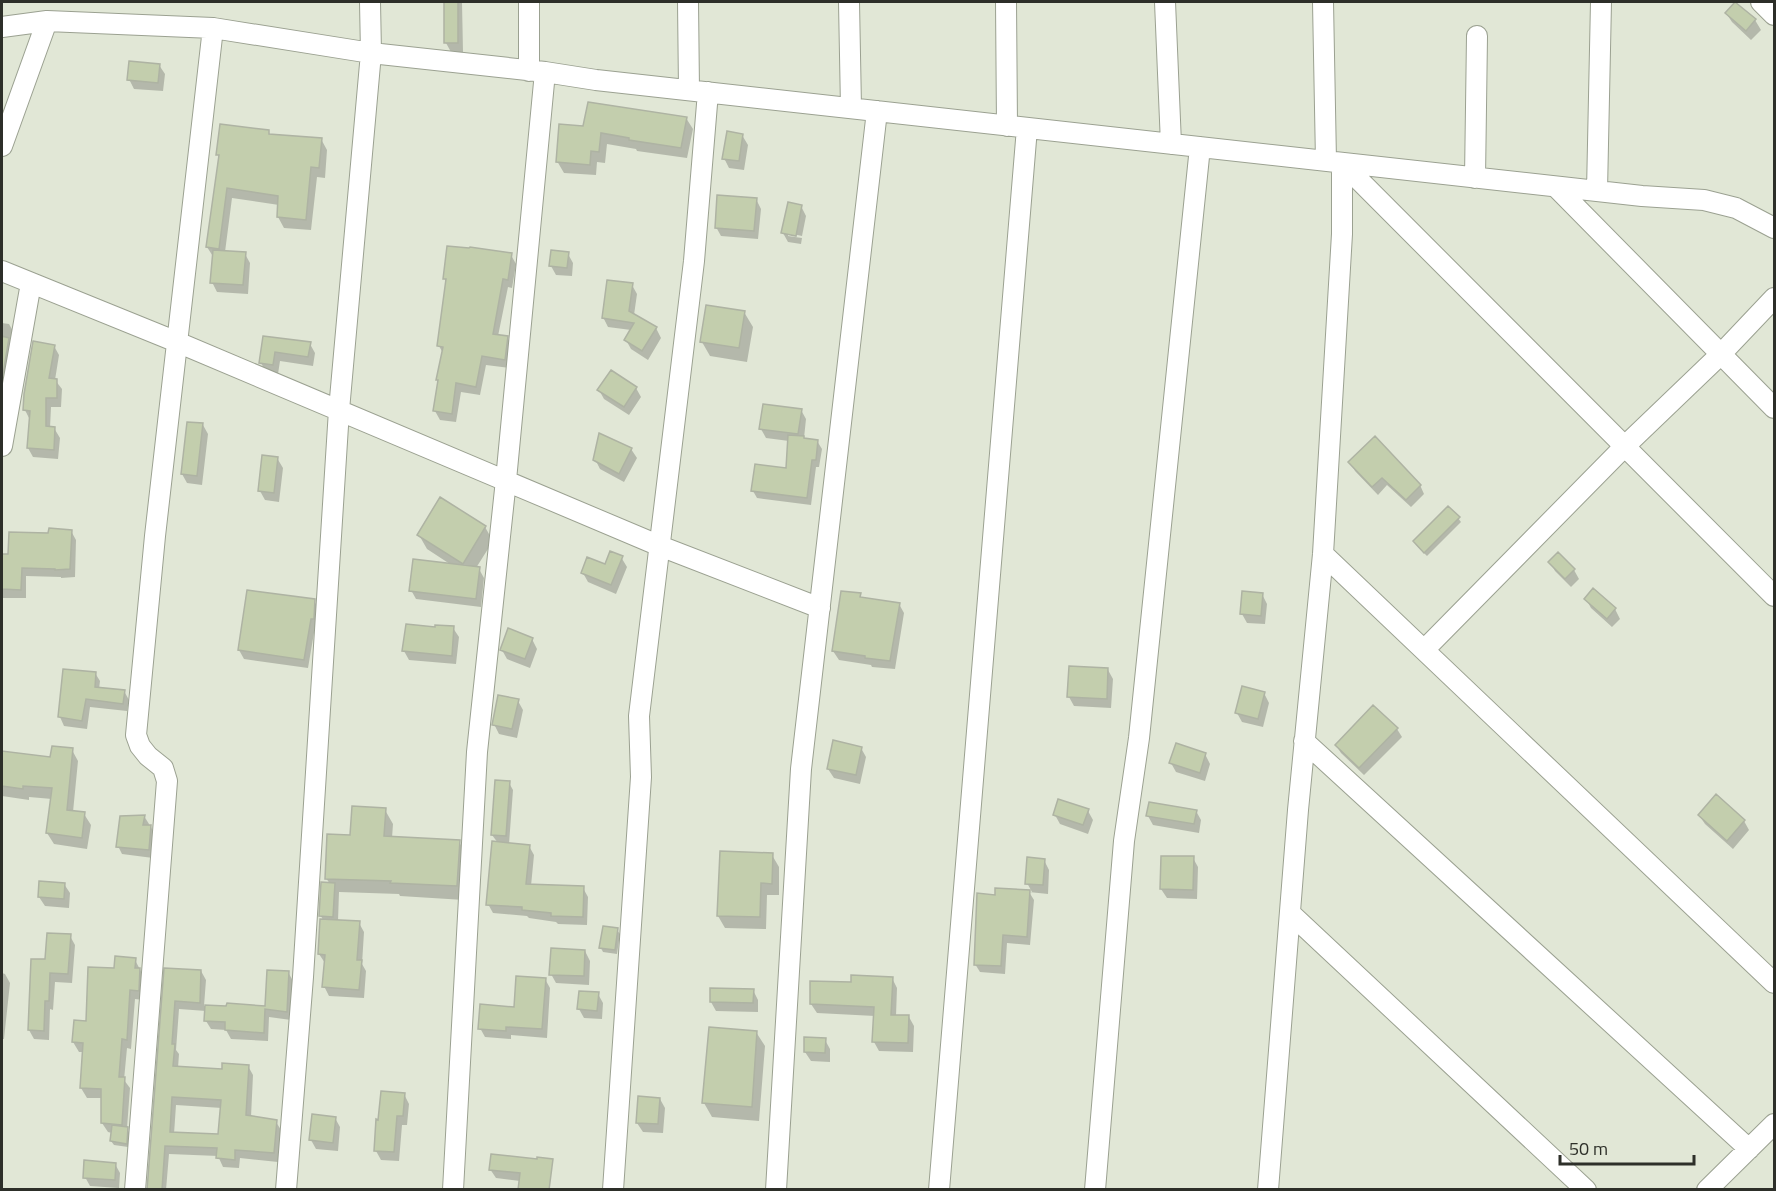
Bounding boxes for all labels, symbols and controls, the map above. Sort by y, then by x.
scale bar [1560,1128,1694,1166]
text: 50 m [1569,1135,1608,1162]

